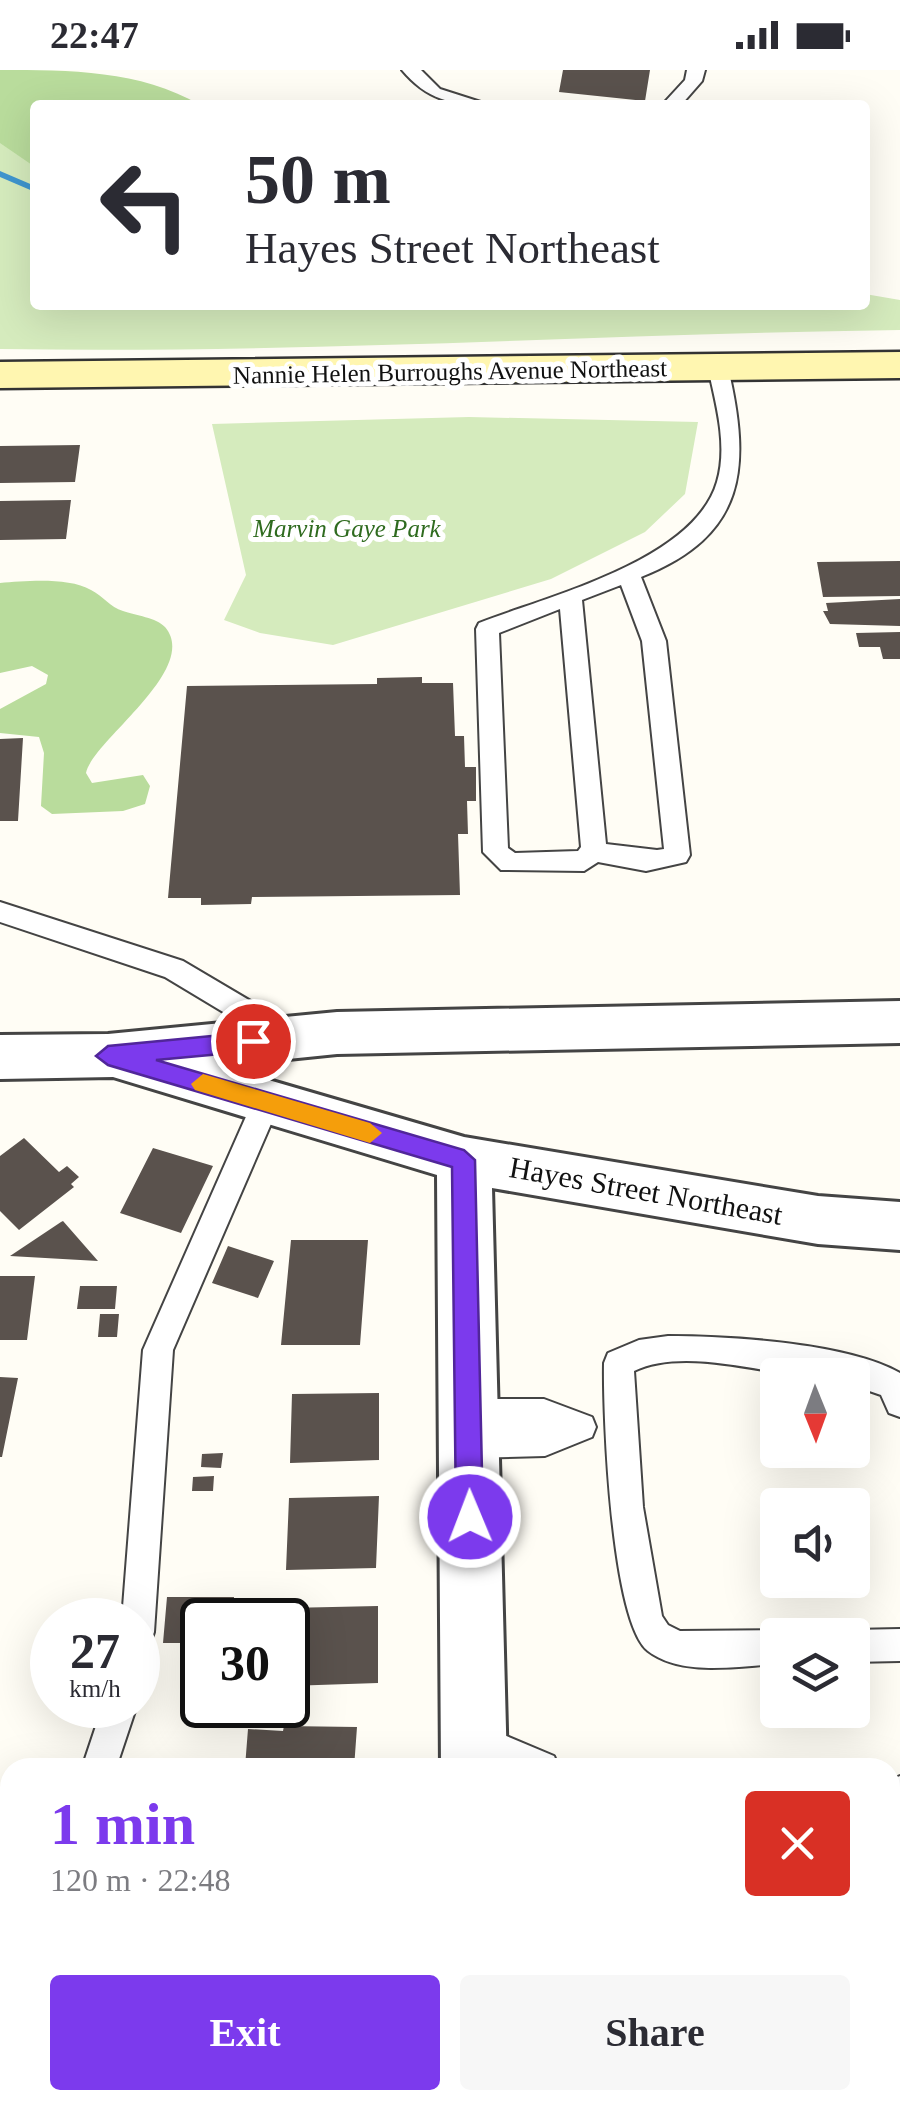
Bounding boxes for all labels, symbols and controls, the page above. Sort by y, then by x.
text: 22:47 [50,14,139,56]
icon: left [80,140,210,270]
text: 50 m [245,141,391,218]
text: Hayes Street Northeast [245,223,660,273]
street label: Nannie Helen Burroughs Avenue Northeast [233,354,667,389]
park label: Marvin Gaye Park [252,515,442,542]
pin [211,999,296,1084]
icon: arrive [226,1014,281,1069]
street label: Hayes Street Northeast [507,1150,786,1231]
north arrow [760,1358,870,1468]
map controls [760,1358,870,1728]
position arrow [418,1465,522,1569]
button: sound [760,1488,870,1598]
speed limit sign: 30 [180,1598,310,1728]
button: layers [760,1618,870,1728]
text: 27 [70,1623,120,1679]
text: km/h [69,1675,121,1702]
text: 1 min [50,1791,195,1857]
button: close [745,1791,850,1896]
text: 120 m · 22:48 [50,1862,230,1898]
button: Exit [50,1975,440,2090]
button: Share [460,1975,850,2090]

